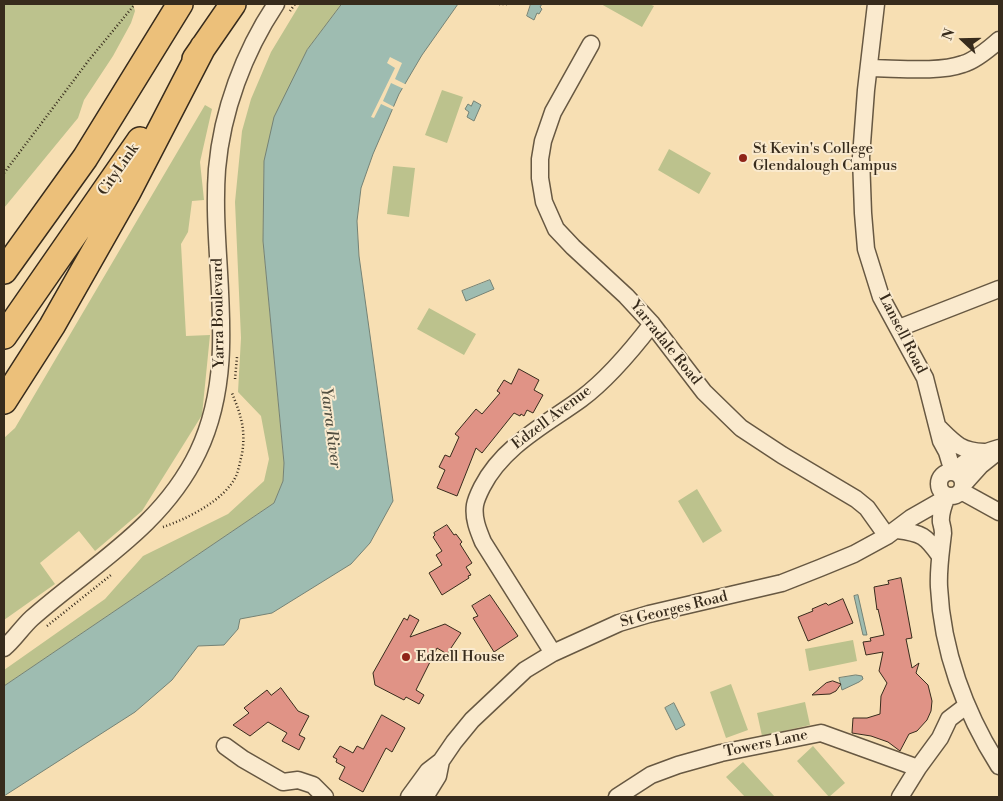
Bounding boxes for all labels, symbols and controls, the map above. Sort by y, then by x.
north arrow [938,15,988,65]
text: N [939,26,959,43]
place label: St Kevin's College Glendalough Campus [753,140,897,175]
street label: CityLink [95,141,143,199]
marker: St Kevin's College Glendalough Campus [737,152,749,164]
street label: Yarra Boulevard [209,258,229,368]
street label: Lansell Road [874,291,930,377]
street label: Yarradale Road [625,297,705,389]
street label: Edzell Avenue [509,382,595,454]
water label: Yarra River [316,387,344,469]
street label: St Georges Road [618,588,730,632]
place label: Edzell House [416,648,505,666]
marker: Edzell House [400,651,412,663]
street label: Towers Lane [722,726,810,762]

